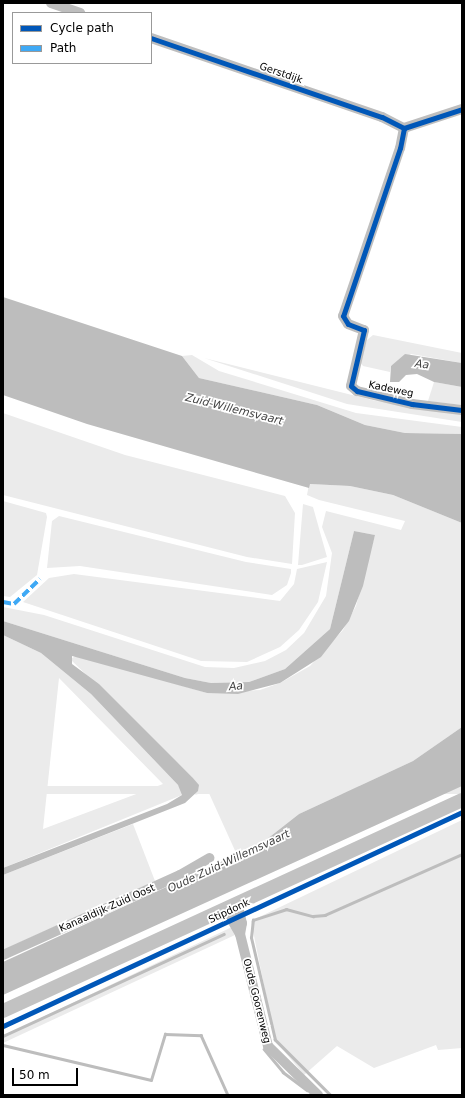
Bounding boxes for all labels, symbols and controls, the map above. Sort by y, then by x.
legend [12,12,152,64]
text: Cycle path [50,21,114,35]
text: Path [50,41,76,55]
street label: Gerstdijk [258,60,304,86]
water label: Aa [414,357,430,373]
street label: Kadeweg [367,378,415,400]
water label: Zuid-Willemsvaart [184,391,284,429]
water label: Aa [228,680,244,694]
water label: Oude Zuid-Willemsvaart [166,828,292,896]
street label: Kanaaldijk Zuid Oost [57,881,157,935]
street label: Stipdonk [207,896,251,926]
street label: Oude Goorenweg [241,957,273,1045]
scale bar [14,1060,80,1086]
text: 50 m [19,1068,50,1082]

